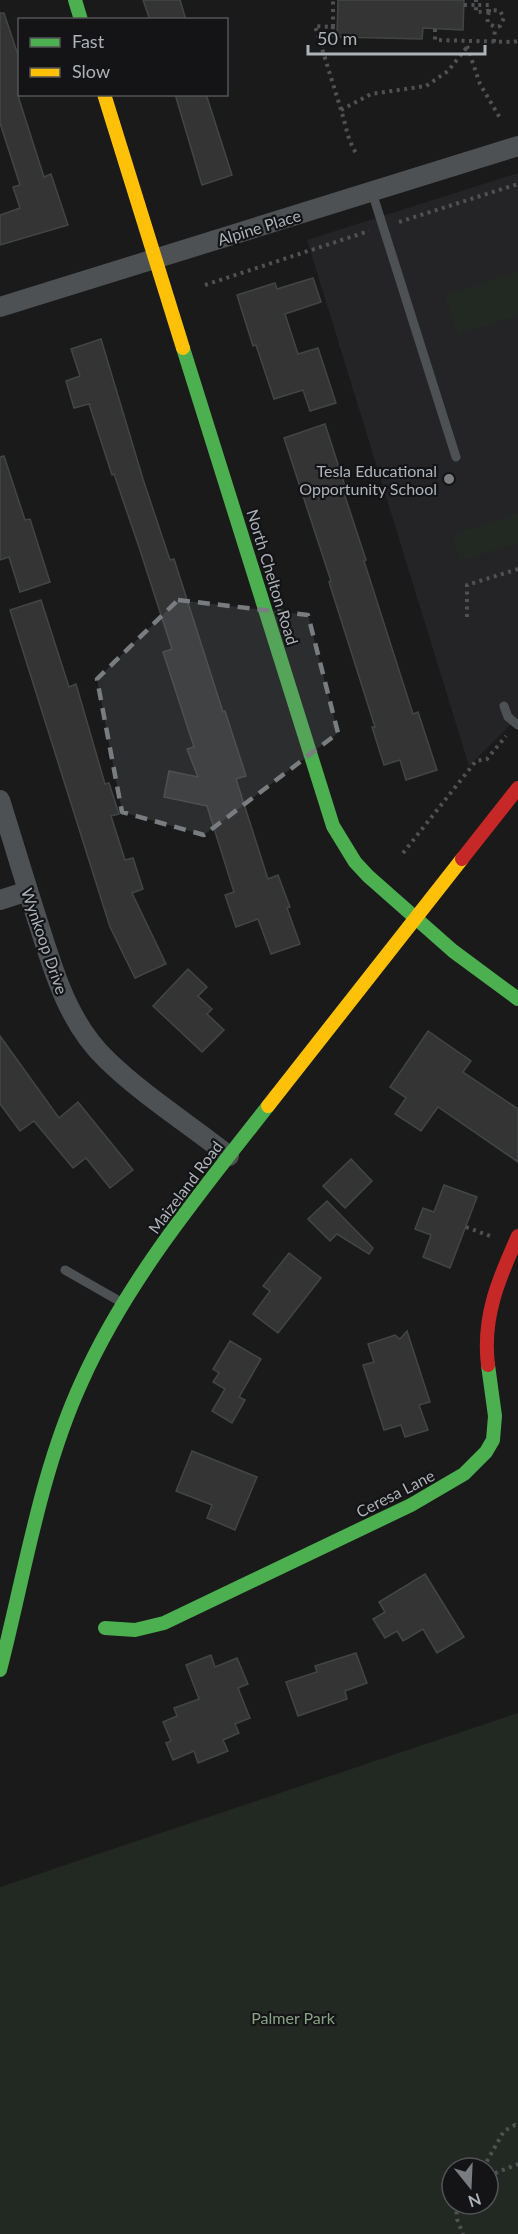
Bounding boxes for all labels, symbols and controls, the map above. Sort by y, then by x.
legend [18,18,228,96]
scale bar [308,18,485,56]
text: 50 m [317,27,357,49]
text: Fast [72,30,105,52]
text: Slow [72,60,110,82]
street label: Alpine Place [215,205,303,249]
place label: Tesla Educational Opportunity School [299,461,437,498]
marker: Tesla Educational Opportunity School [442,472,456,486]
street label: North Chelton Road [243,507,303,647]
street label: Wynkoop Drive [18,886,72,996]
street label: Maizeland Road [144,1137,226,1237]
street label: Ceresa Lane [353,1465,437,1521]
park label: Palmer Park [251,2008,336,2027]
north arrow [440,2156,500,2216]
text: N [466,2190,484,2212]

